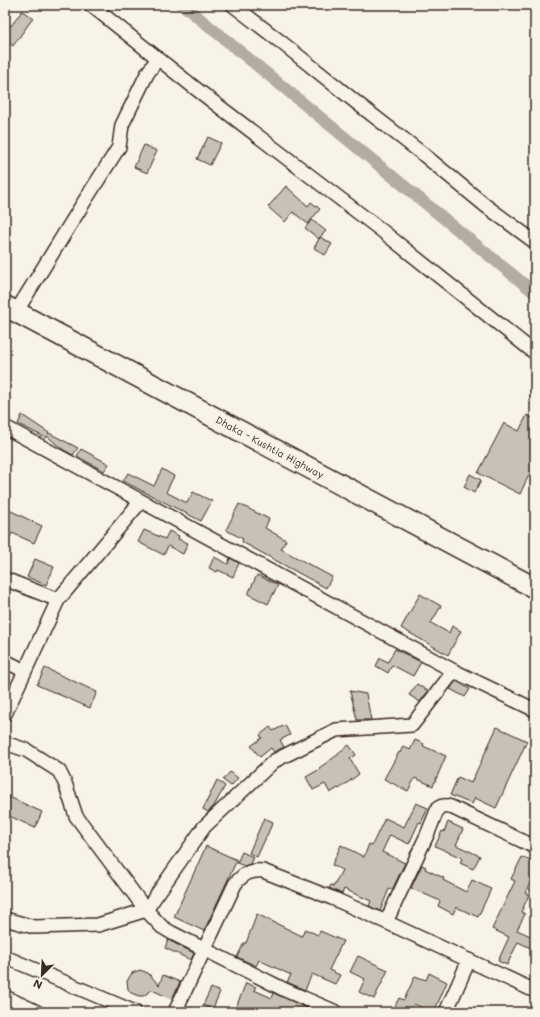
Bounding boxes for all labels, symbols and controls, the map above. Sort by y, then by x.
street label: Dhaka - Kushtia Highway [213,412,326,481]
north arrow [22,955,62,995]
text: N [31,976,45,993]

